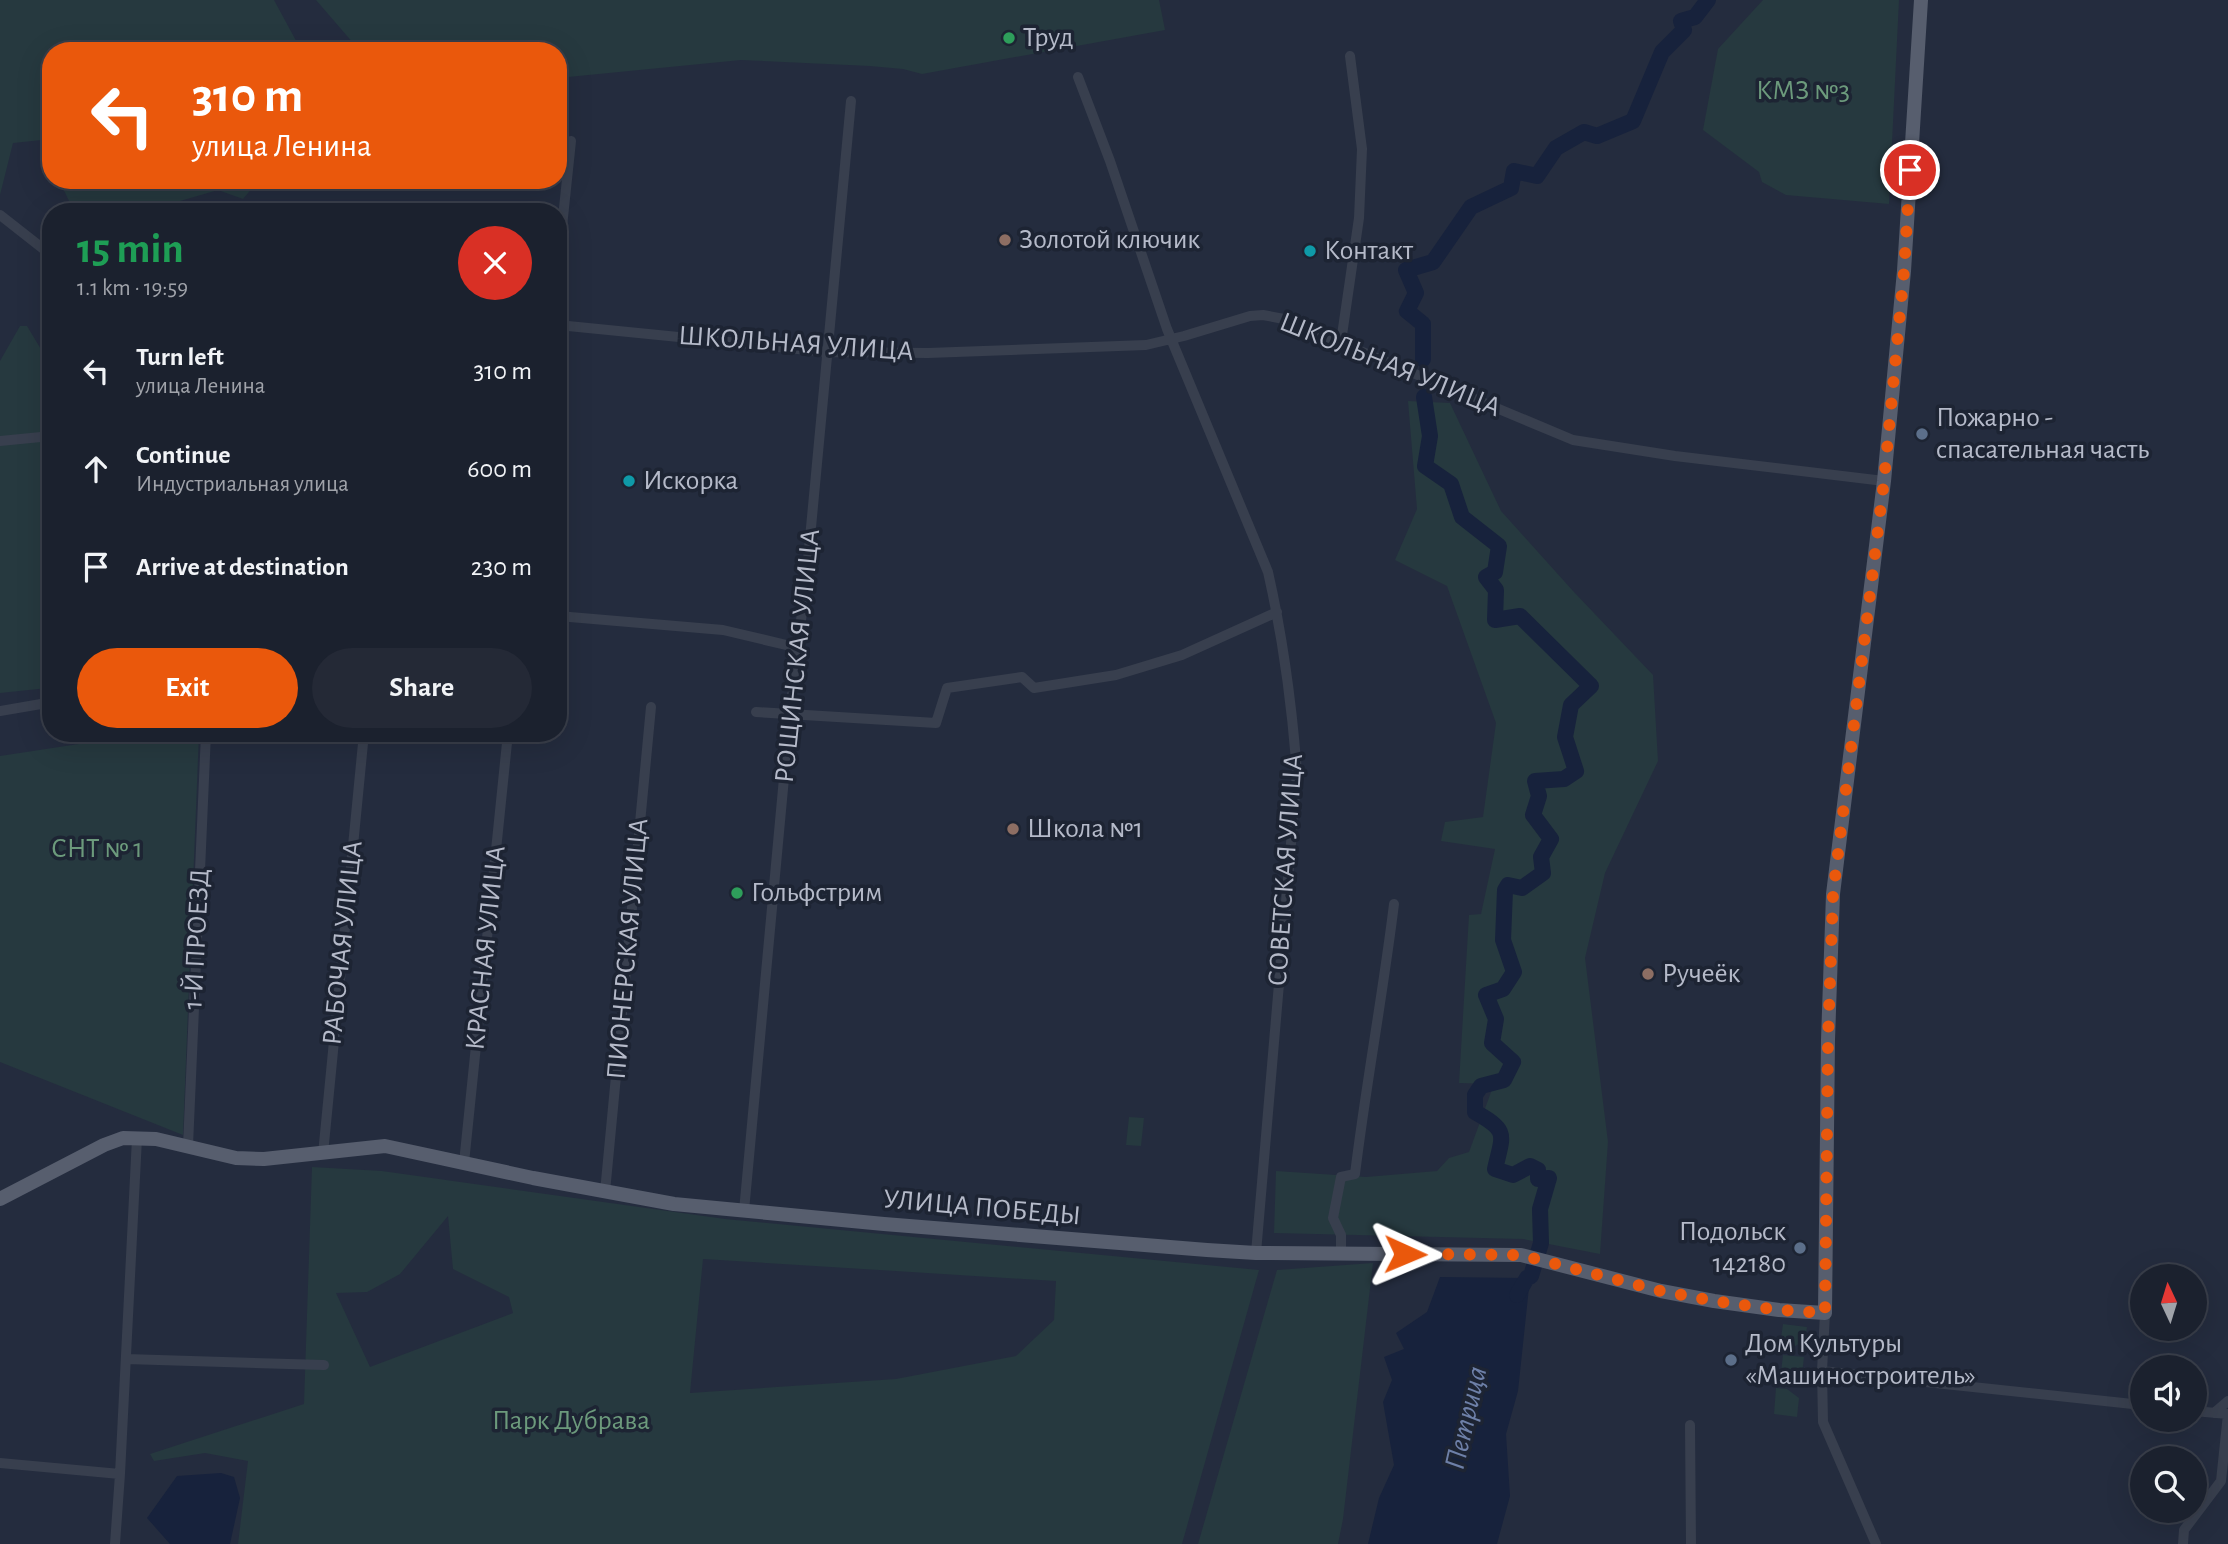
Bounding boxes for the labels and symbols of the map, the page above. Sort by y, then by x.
place label: Труд [1023,24,1074,52]
marker: Труд [1001,30,1017,46]
park label: КМЗ №3 [1756,77,1850,105]
pin [1880,140,1940,200]
place label: Золотой ключик [1019,226,1200,254]
marker: Золотой ключик [997,232,1013,248]
place label: Контакт [1324,237,1414,265]
marker: Контакт [1302,243,1318,259]
street label: ШКОЛЬНАЯ УЛИЦА [1275,308,1505,422]
street label: ШКОЛЬНАЯ УЛИЦА [677,322,915,366]
place label: Пожарно - спасательная часть [1936,404,2149,464]
marker: Пожарно - спасательная часть [1914,426,1930,442]
place label: Искорка [643,467,739,495]
marker: Искорка [621,473,637,489]
street label: РОЩИНСКАЯ УЛИЦА [771,528,825,784]
street label: СОВЕТСКАЯ УЛИЦА [1264,753,1308,987]
place label: Школа №1 [1027,815,1143,843]
street label: ПИОНЕРСКАЯ УЛИЦА [603,817,653,1081]
marker: Школа №1 [1005,821,1021,837]
park label: СНТ № 1 [51,835,143,863]
street label: РАБОЧАЯ УЛИЦА [318,839,368,1047]
street label: КРАСНАЯ УЛИЦА [461,844,511,1052]
street label: 1-Й ПРОЕЗД [178,868,215,1010]
place label: Гольфстрим [751,879,882,907]
marker: Гольфстрим [729,885,745,901]
place label: Ручеёк [1662,960,1741,988]
marker: Ручеёк [1640,966,1656,982]
street label: УЛИЦА ПОБЕДЫ [882,1185,1082,1231]
position arrow [1368,1217,1442,1291]
place label: Подольск 142180 [1679,1218,1786,1278]
marker: Подольск 142180 [1792,1240,1808,1256]
north arrow [2130,1264,2207,1340]
place label: Дом Культуры «Машиностроитель» [1745,1330,1976,1390]
marker: Дом Культуры «Машиностроитель» [1723,1352,1739,1368]
water label: Петрица [1440,1364,1492,1472]
park label: Парк Дубрава [492,1407,650,1435]

